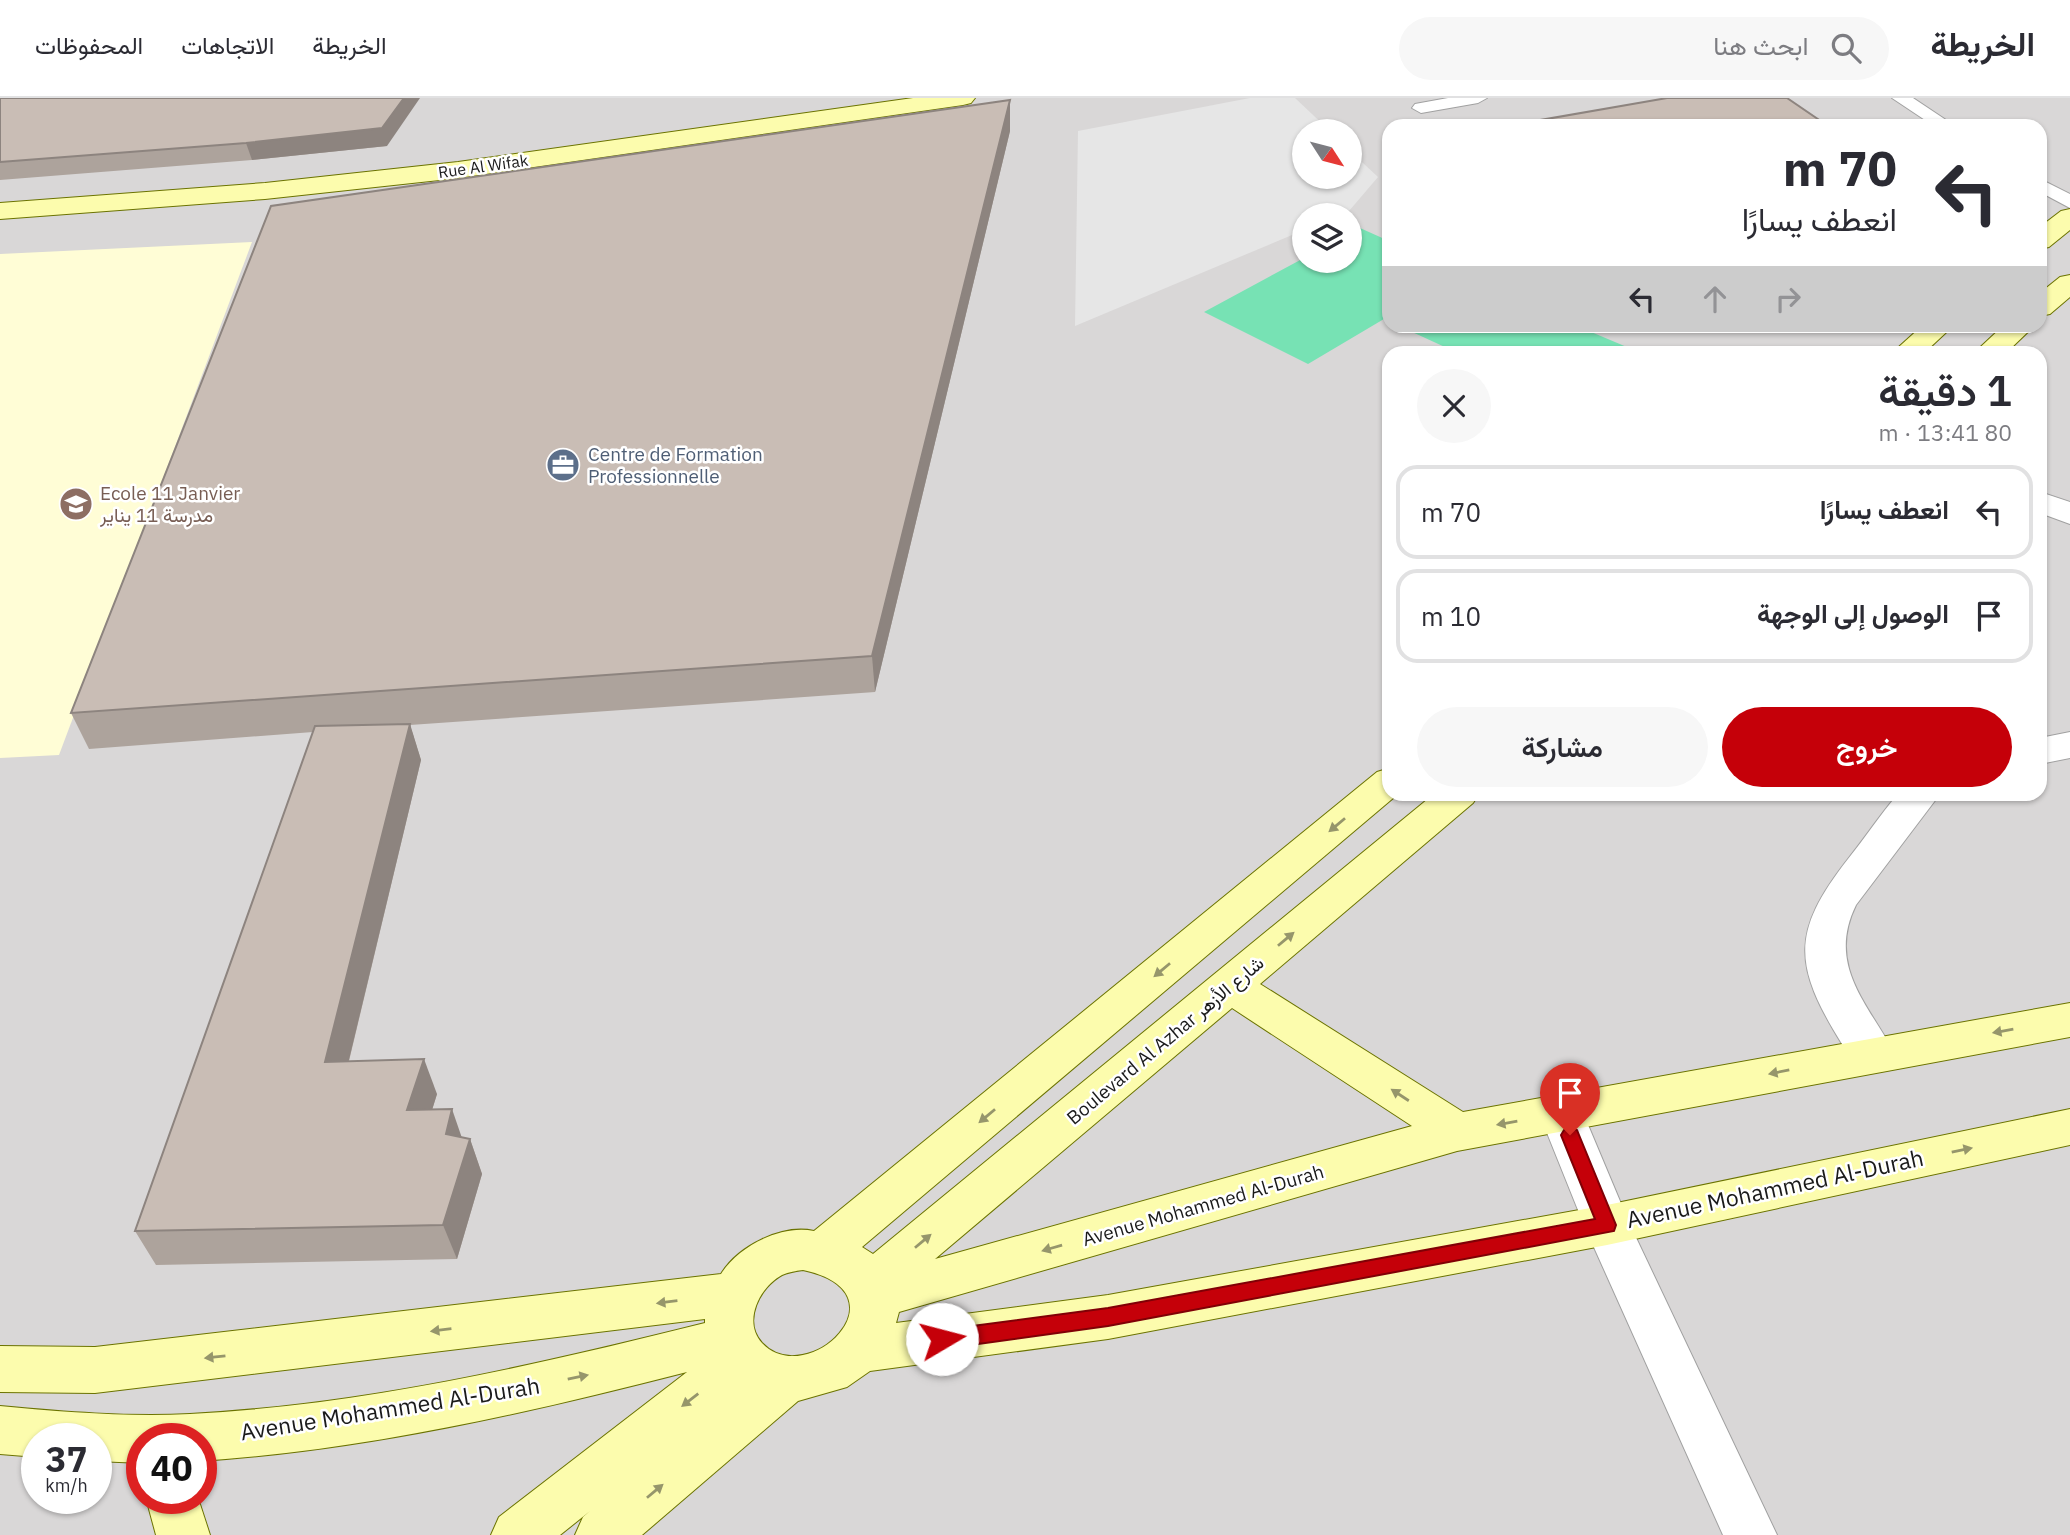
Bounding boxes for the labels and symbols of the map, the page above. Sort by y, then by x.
north arrow [1292,119,1362,189]
street label: Rue Al Wifak [437,150,530,182]
place label: Centre de Formation Professionnelle [588,442,763,488]
office icon: Centre de Formation Professionnelle [544,446,582,484]
place label: Ecole 11 Janvier مدرسة 11 يناير [99,481,240,527]
school or university icon: Ecole 11 Janvier مدرسة 11 يناير [57,485,95,523]
one-way arrow [1328,817,1346,833]
one-way arrow [1278,932,1295,947]
street label: Boulevard Al Azhar شارع الأزهر [1062,950,1269,1130]
one-way arrow [1153,962,1170,977]
one-way arrow [1992,1026,2014,1037]
pin [1540,1063,1600,1135]
one-way arrow [1768,1067,1790,1078]
one-way arrow [1391,1088,1409,1102]
one-way arrow [978,1108,996,1123]
one-way arrow [1496,1118,1518,1129]
street label: Avenue Mohammed Al-Durah [1624,1142,1926,1234]
one-way arrow [1951,1144,1973,1155]
street label: Avenue Mohammed Al-Durah [1079,1159,1327,1251]
one-way arrow [914,1233,932,1249]
one-way arrow [1041,1243,1062,1253]
one-way arrow [656,1296,678,1307]
position arrow [905,1302,979,1376]
one-way arrow [430,1324,452,1335]
one-way arrow [204,1351,226,1362]
street label: Avenue Mohammed Al-Durah [238,1370,542,1447]
one-way arrow [567,1372,589,1383]
one-way arrow [681,1393,699,1408]
speed limit sign: 40 [126,1423,217,1514]
one-way arrow [646,1484,663,1499]

